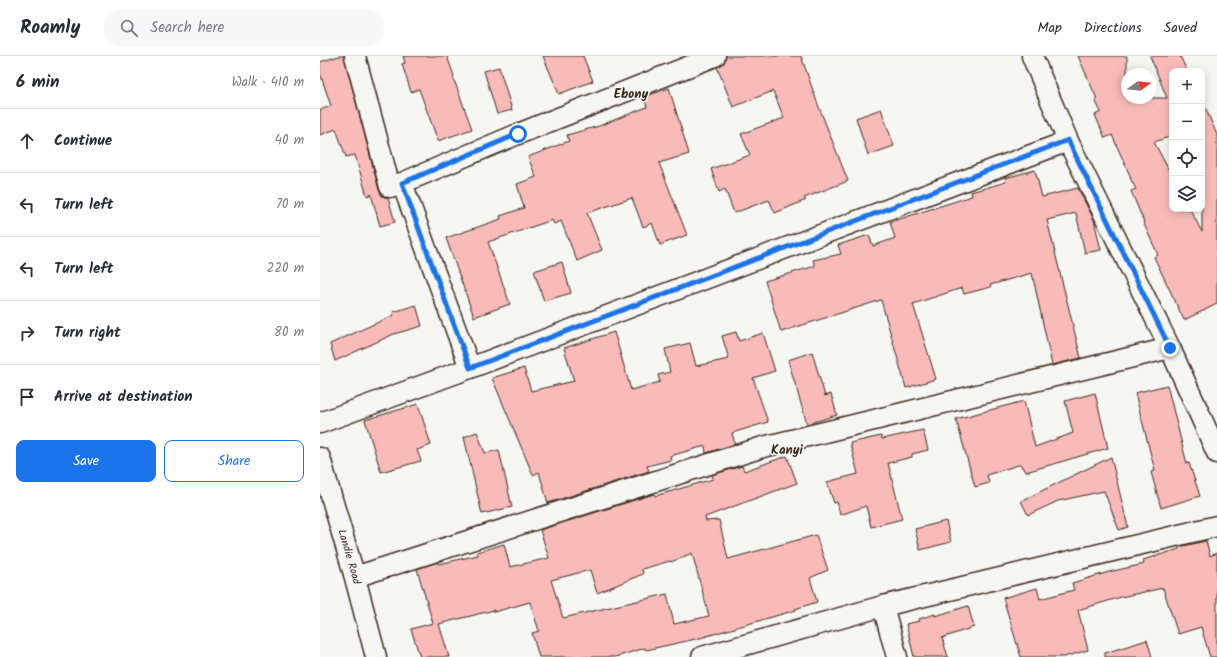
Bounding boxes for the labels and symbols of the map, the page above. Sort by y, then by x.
north arrow [1121,68,1157,104]
district label: Ebony [614,84,648,105]
route start [509,125,527,143]
route end [1161,339,1179,357]
district label: Kanyi [771,440,804,461]
street label: Landie Road [332,527,366,587]

